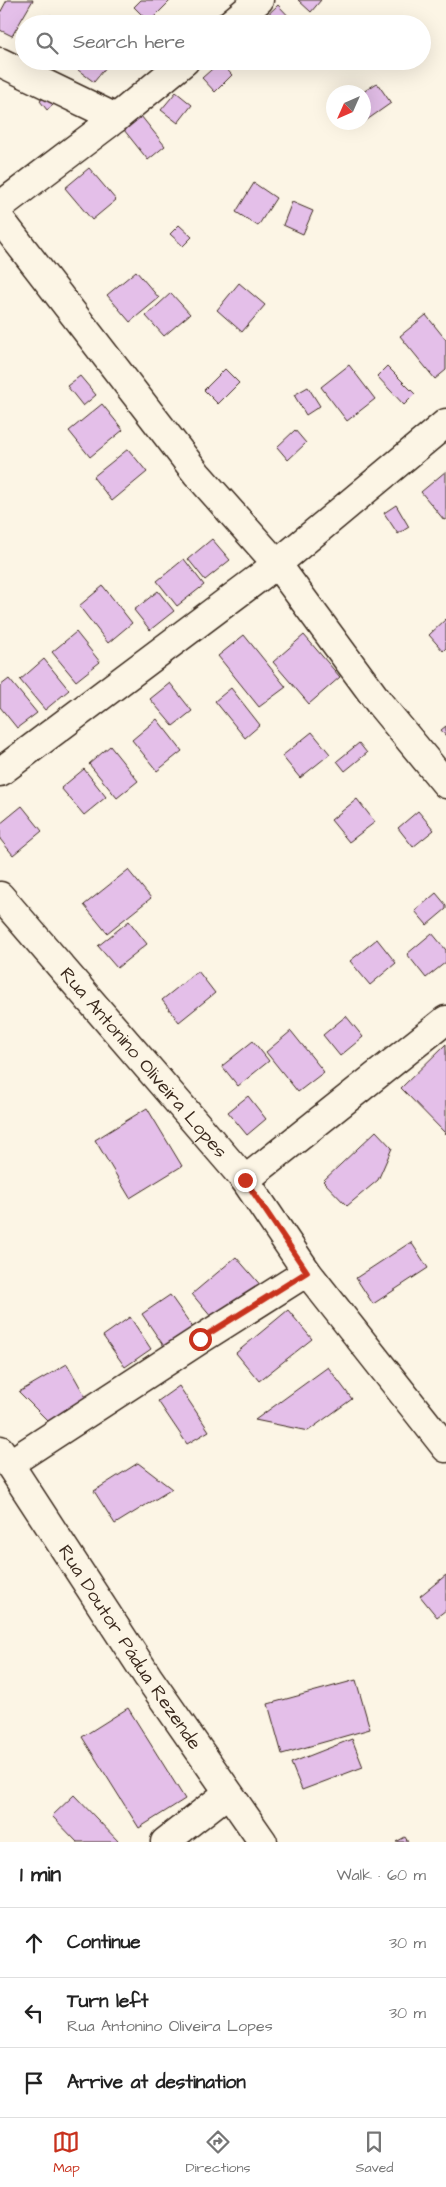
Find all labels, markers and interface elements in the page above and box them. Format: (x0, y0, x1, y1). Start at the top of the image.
search box (15, 15, 431, 70)
icon: search (33, 29, 61, 57)
text: Search here (73, 29, 185, 56)
north arrow (326, 85, 371, 130)
street label: Rua Antonino Oliveira Lopes (54, 961, 234, 1164)
route end (234, 1169, 257, 1192)
route start (189, 1328, 212, 1351)
street label: Rua Doutor Pádua Rezende (52, 1539, 208, 1755)
text: 1 min (20, 1860, 61, 1889)
text: Walk · 60 m (336, 1864, 426, 1886)
icon: ahead (20, 1929, 48, 1957)
text: Continue (67, 1929, 141, 1956)
text: 30 m (389, 1932, 426, 1954)
text: Turn left (67, 1988, 148, 2015)
icon: left (20, 1999, 48, 2027)
text: 30 m (389, 2002, 426, 2024)
text: Rua Antonino Oliveira Lopes (67, 2015, 273, 2037)
icon: arrive (20, 2069, 48, 2097)
text: Arrive at destination (67, 2069, 246, 2096)
tab: Map (52, 2128, 80, 2178)
tab: Directions (185, 2128, 250, 2178)
tab: Saved (355, 2128, 394, 2178)

